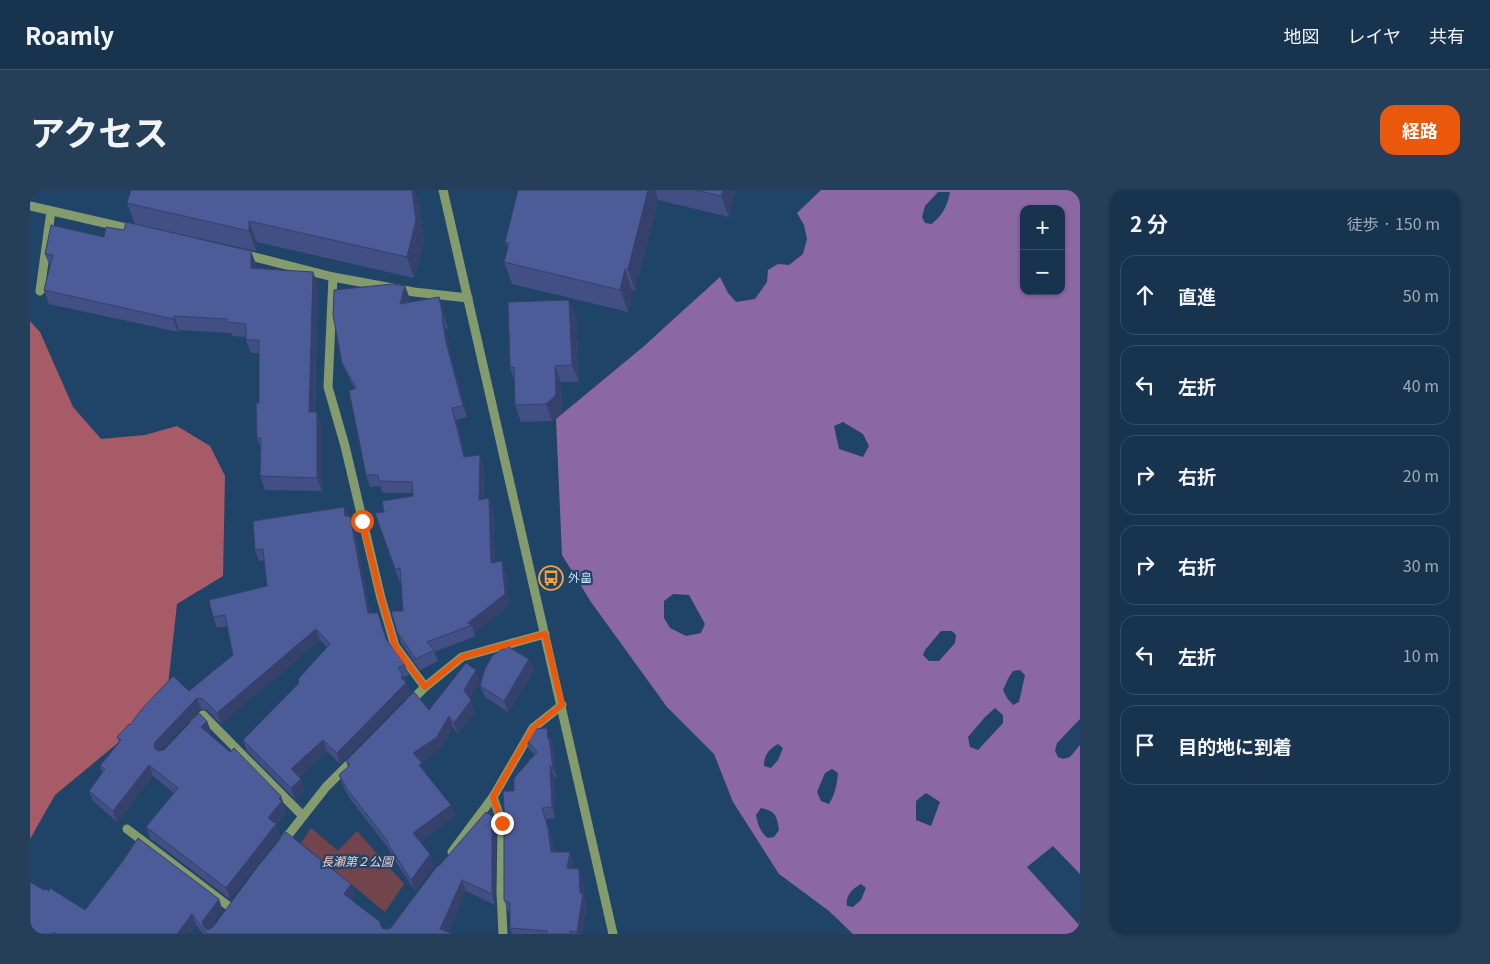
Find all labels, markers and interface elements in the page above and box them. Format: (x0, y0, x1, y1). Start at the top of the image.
text: Roamly (25, 17, 114, 52)
text: 地図 (1284, 22, 1320, 48)
text: レイヤ (1348, 22, 1401, 48)
text: 共有 (1429, 22, 1465, 48)
text: アクセス (30, 105, 168, 156)
button: 経路 (1380, 105, 1460, 155)
map controls (1020, 205, 1065, 295)
button: + (1020, 205, 1065, 250)
text: 2 分 (1130, 208, 1168, 238)
text: 徒歩 · 150 m (1347, 211, 1440, 235)
button: − (1020, 250, 1065, 295)
icon: ahead (1131, 281, 1159, 309)
text: 直進 (1178, 282, 1216, 309)
text: 50 m (1403, 283, 1439, 307)
icon: left (1131, 371, 1159, 399)
text: 左折 (1178, 372, 1216, 399)
text: 40 m (1403, 373, 1439, 397)
icon: right (1131, 461, 1159, 489)
text: 右折 (1178, 462, 1216, 489)
text: 20 m (1403, 463, 1439, 487)
route start (351, 510, 374, 533)
icon: right (1131, 551, 1159, 579)
text: 右折 (1178, 552, 1216, 579)
text: 30 m (1403, 553, 1439, 577)
bus stop icon: 外畠 (538, 565, 564, 591)
place label: 外畠 (568, 568, 592, 585)
icon: left (1131, 641, 1159, 669)
text: 左折 (1178, 642, 1216, 669)
text: 10 m (1403, 643, 1439, 667)
icon: arrive (1131, 731, 1159, 759)
text: 目的地に到着 (1178, 732, 1292, 759)
route end (491, 812, 514, 835)
park label: 長瀬第２公園 (321, 852, 395, 869)

